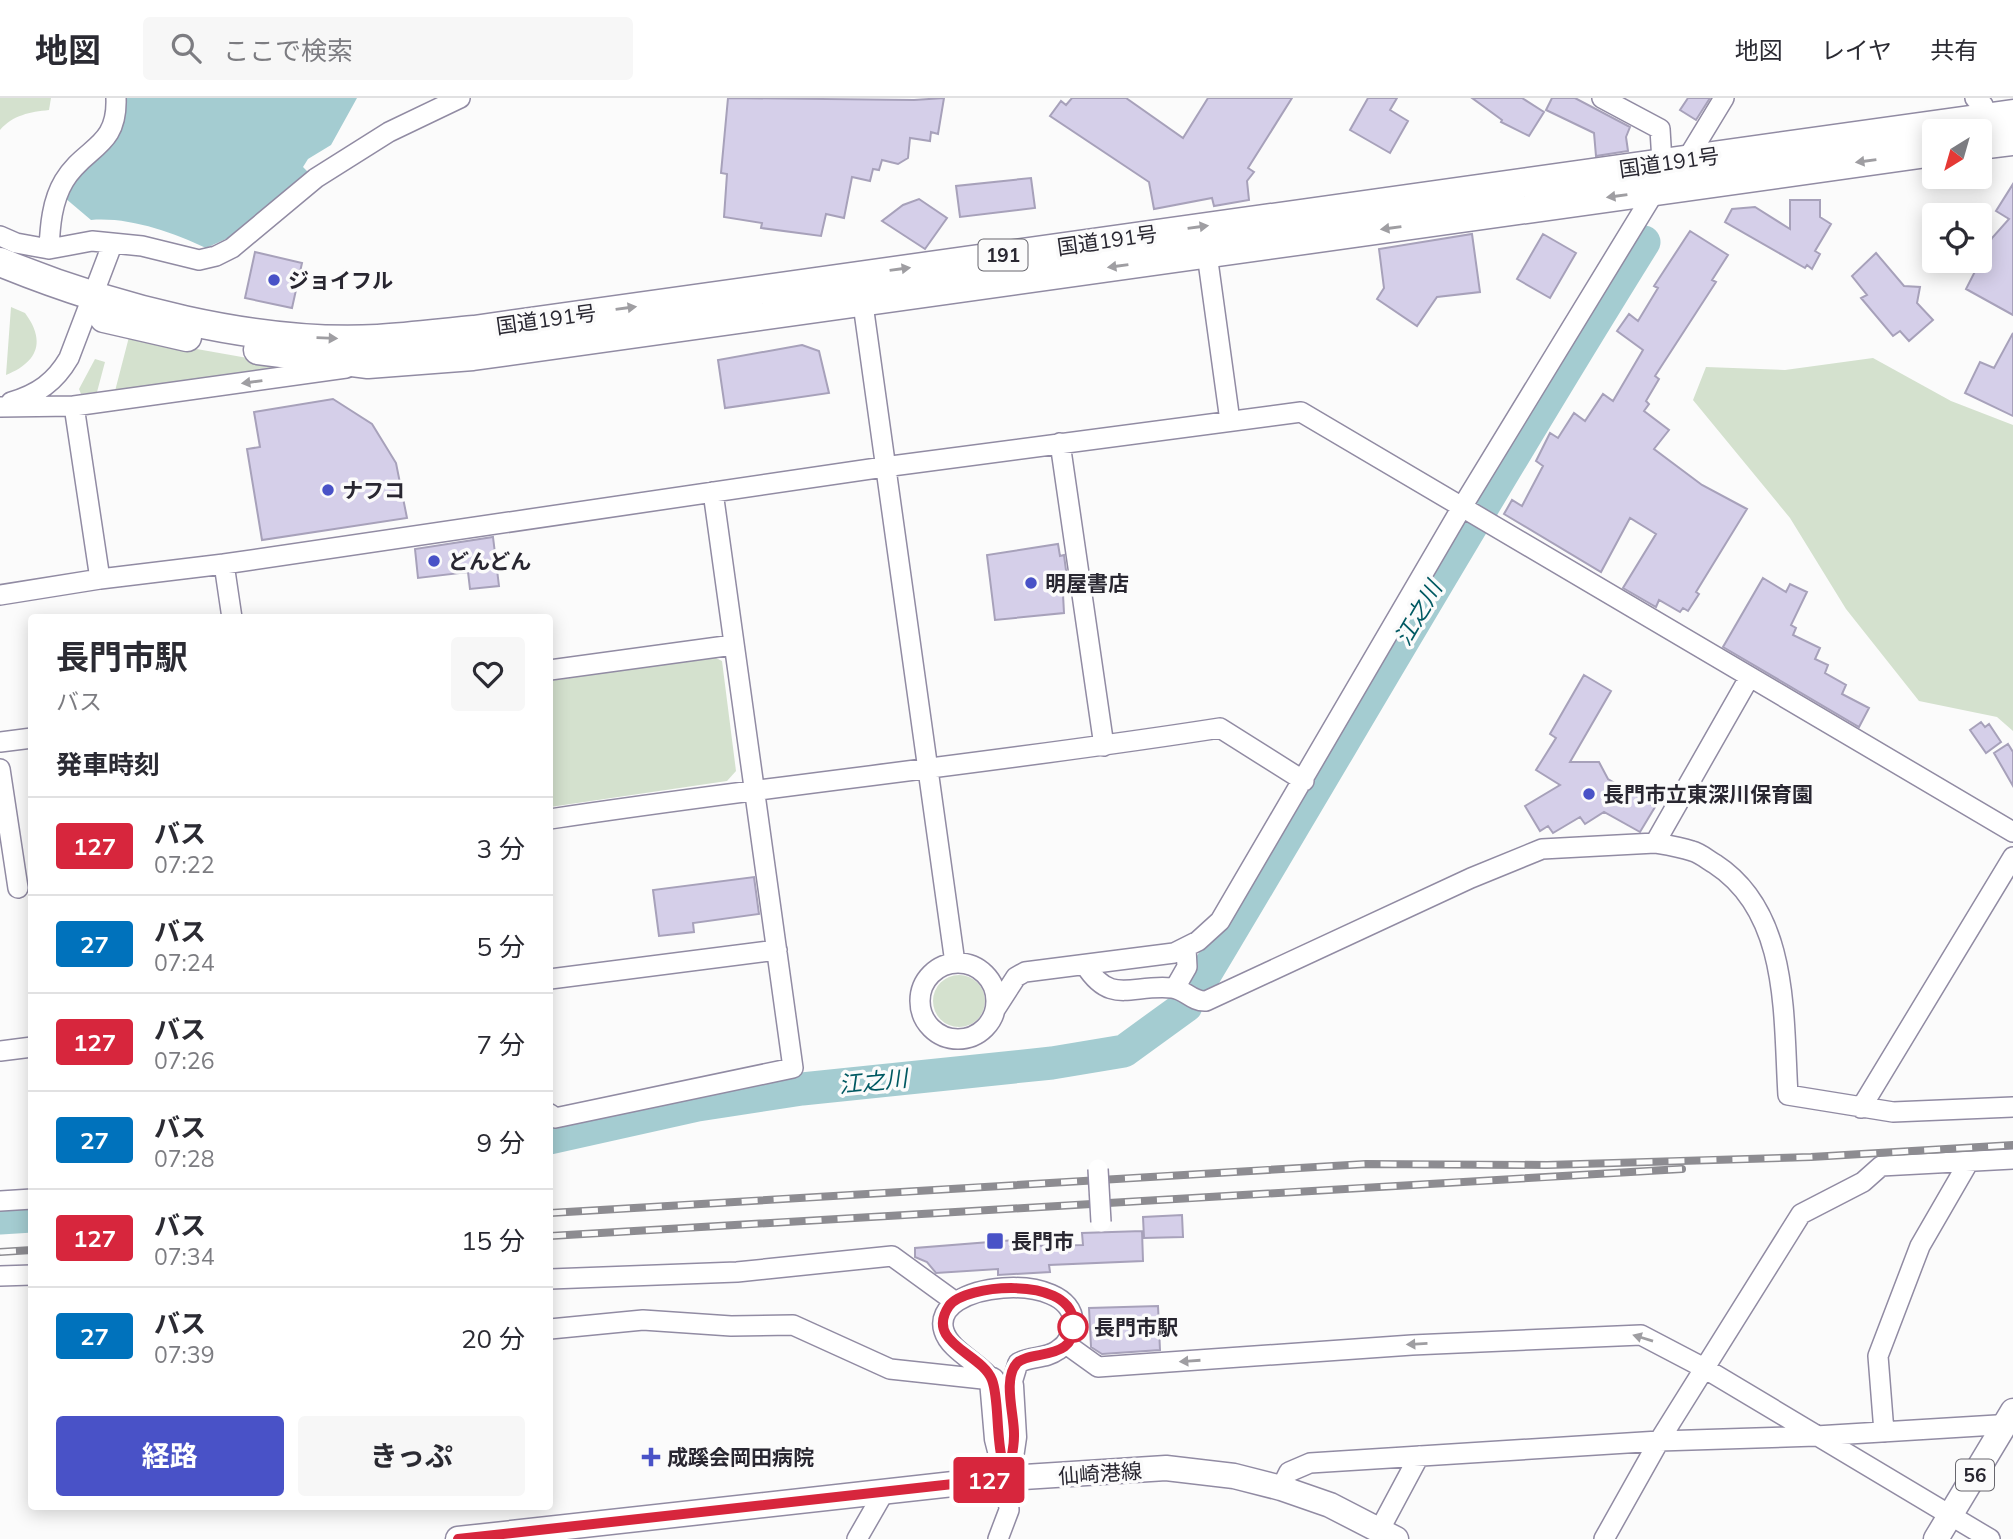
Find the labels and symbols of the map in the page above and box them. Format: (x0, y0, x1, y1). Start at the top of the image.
north arrow (1922, 119, 1992, 189)
street label: 国道191号 (1617, 142, 1721, 182)
one-way arrow (1855, 156, 1877, 167)
one-way arrow (1605, 191, 1627, 202)
street label: 国道191号 (1055, 220, 1159, 260)
one-way arrow (1187, 222, 1209, 233)
one-way arrow (1380, 223, 1402, 234)
road number: 191 (978, 239, 1028, 270)
one-way arrow (1106, 261, 1128, 272)
one-way arrow (889, 263, 911, 274)
place label: ジョイフル (288, 267, 393, 293)
marker: ジョイフル (266, 272, 282, 288)
street label: 国道191号 (494, 299, 598, 339)
one-way arrow (615, 302, 637, 313)
one-way arrow (316, 333, 338, 344)
one-way arrow (241, 377, 263, 388)
place label: ナフコ (342, 477, 405, 503)
marker: ナフコ (320, 482, 336, 498)
place label: どんどん (448, 548, 531, 574)
marker: どんどん (426, 553, 442, 569)
place label: 明屋書店 (1045, 570, 1129, 596)
water label: 江之川 (1388, 573, 1449, 650)
marker: 明屋書店 (1023, 575, 1039, 591)
place label: 長門市立東深川保育園 (1603, 781, 1813, 807)
marker: 長門市立東深川保育園 (1581, 786, 1597, 802)
water label: 江之川 (837, 1063, 912, 1099)
place label: 長門市 (1011, 1228, 1074, 1254)
marker: 長門市 (985, 1231, 1005, 1251)
marker: 長門市駅 (1058, 1312, 1088, 1342)
place label: 長門市駅 (1094, 1314, 1178, 1340)
one-way arrow (1633, 1333, 1654, 1343)
one-way arrow (1406, 1339, 1428, 1350)
one-way arrow (1179, 1356, 1201, 1367)
place label: 成蹊会岡田病院 (667, 1444, 814, 1470)
marker: 成蹊会岡田病院 (641, 1447, 661, 1467)
line badge: 127 (949, 1457, 1029, 1503)
street label: 仙崎港線 (1057, 1457, 1143, 1489)
road number: 56 (1956, 1460, 1994, 1490)

